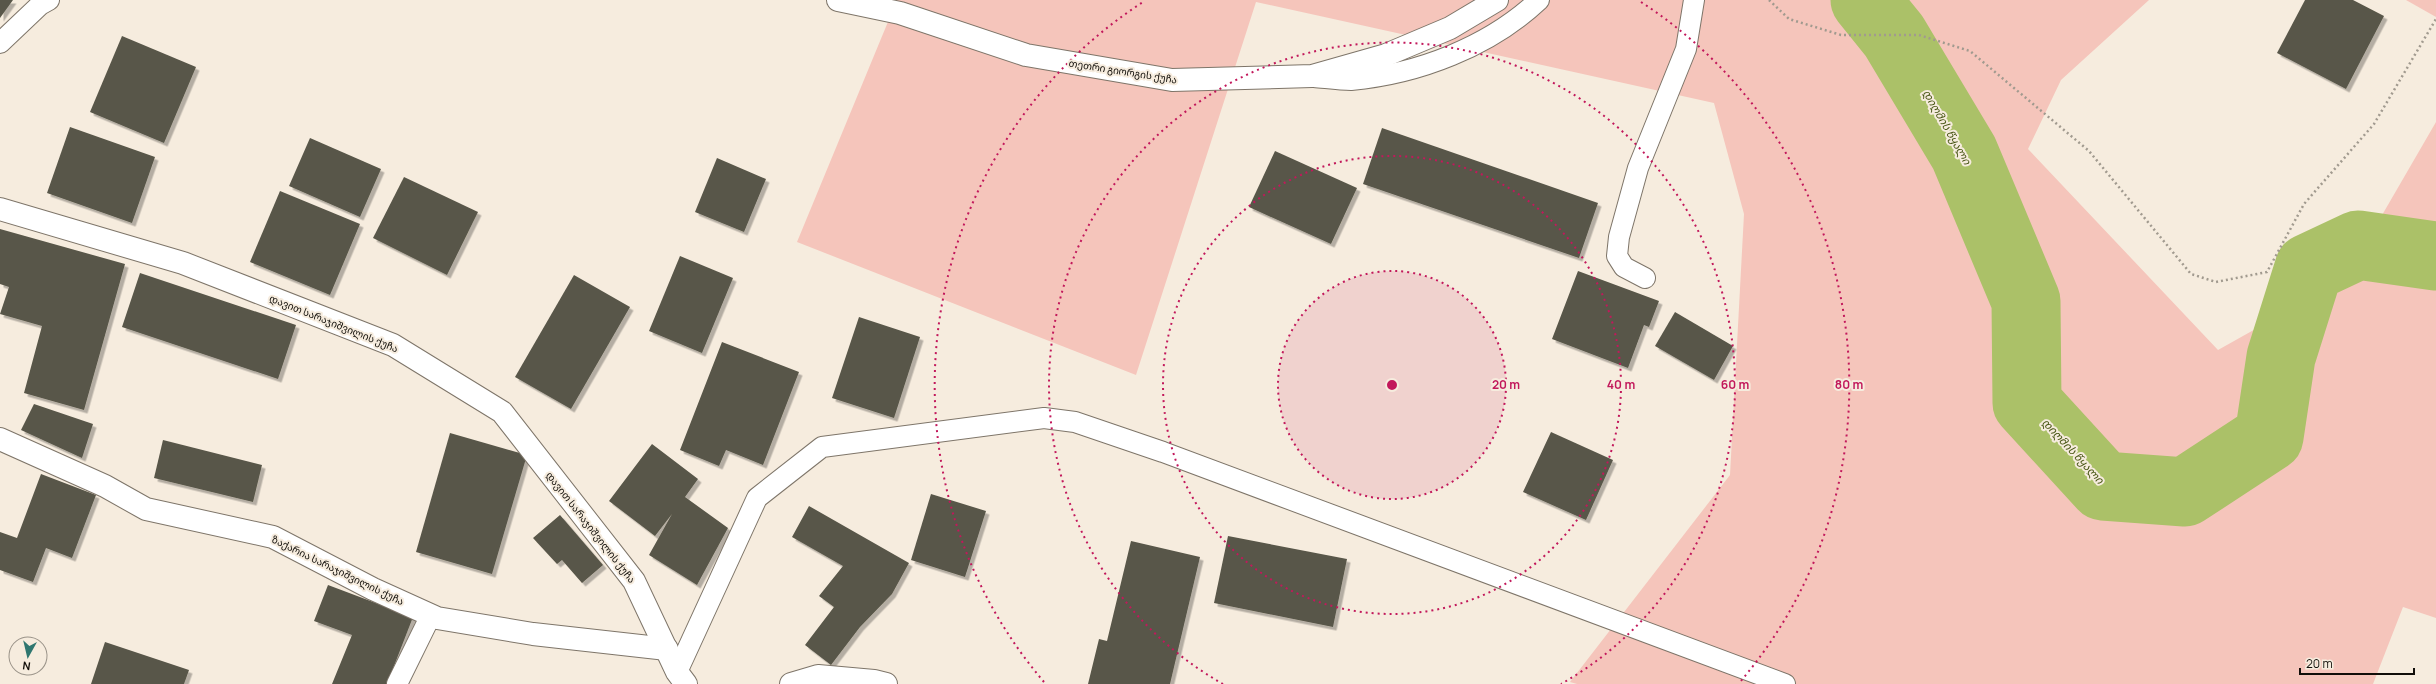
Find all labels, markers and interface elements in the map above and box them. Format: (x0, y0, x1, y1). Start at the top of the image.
street label: თეთრი გიორგის ქუჩა (1068, 56, 1178, 86)
water label: დიღმის წყალი (1920, 87, 1975, 168)
street label: დავით სარაჯიშვილის ქუჩა (267, 291, 401, 355)
text: 20 m (1492, 376, 1520, 393)
text: 40 m (1607, 376, 1635, 393)
text: 60 m (1721, 376, 1749, 393)
text: 80 m (1835, 376, 1863, 393)
centre of rings (1385, 378, 1399, 392)
water label: დიღმის წყალი (2039, 415, 2108, 487)
street label: დავით სარაჯიშვილის ქუჩა (543, 468, 639, 586)
street label: ზაქარია სარაჯიშვილის ქუჩა (269, 532, 407, 608)
north arrow (8, 636, 48, 676)
scale bar (2300, 650, 2414, 676)
text: 20 m (2306, 655, 2333, 672)
text: N (21, 658, 31, 674)

